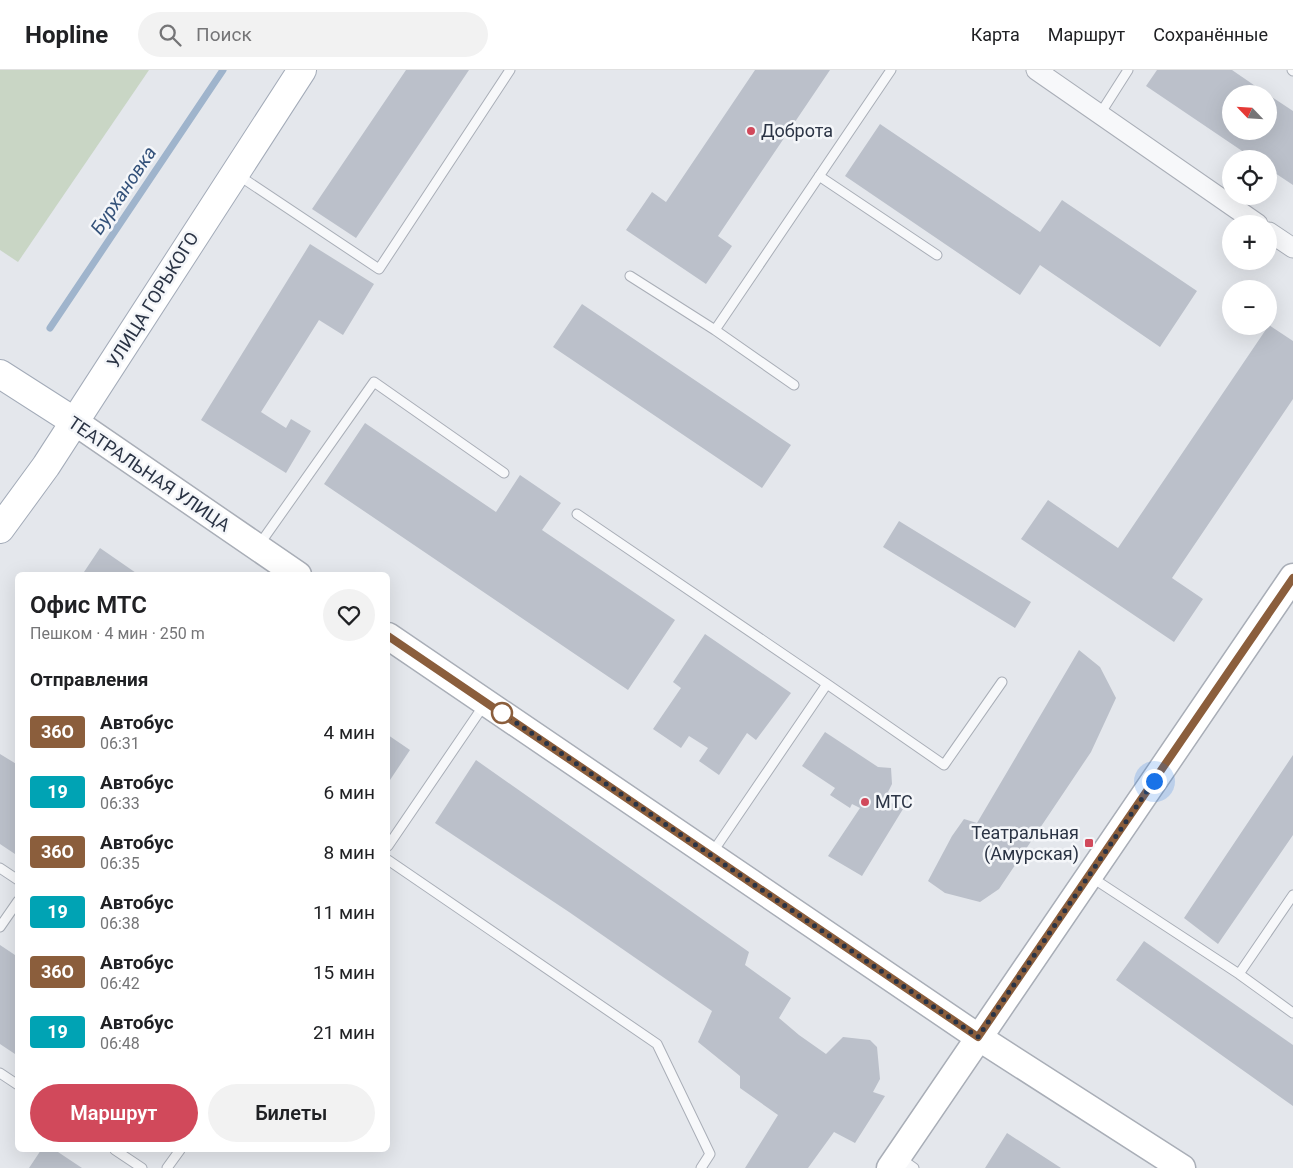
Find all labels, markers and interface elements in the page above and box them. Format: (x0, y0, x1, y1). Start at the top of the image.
search box (138, 12, 488, 57)
text: Hopline (25, 21, 108, 49)
icon: search (156, 21, 184, 49)
text: Поиск (196, 23, 252, 46)
text: Карта (971, 24, 1020, 45)
text: Маршрут (1048, 24, 1125, 45)
text: Сохранённые (1153, 24, 1268, 45)
north arrow (1222, 85, 1278, 140)
map controls (1222, 85, 1277, 335)
place label: Доброта (761, 120, 833, 141)
marker: Доброта (745, 125, 757, 137)
water label: Бурхановка (86, 142, 161, 239)
button: locate (1222, 150, 1277, 205)
button: + (1222, 215, 1277, 270)
street label: УЛИЦА ГОРЬКОГО (102, 228, 203, 371)
button: − (1222, 280, 1277, 335)
street label: ТЕАТРАЛЬНАЯ УЛИЦА (64, 412, 234, 536)
button: heart (323, 589, 375, 641)
text: Офис МТС (30, 591, 147, 619)
text: Пешком · 4 мин · 250 m (30, 624, 205, 643)
text: Отправления (30, 668, 148, 691)
unlabelled marker (491, 702, 513, 724)
text: Автобус (100, 711, 174, 734)
text: 36О (41, 721, 74, 742)
text: 4 мин (324, 721, 375, 744)
text: 06:31 (100, 734, 140, 753)
your location (1142, 769, 1167, 794)
text: Автобус (100, 771, 174, 794)
text: 19 (47, 781, 68, 802)
text: 6 мин (324, 781, 375, 804)
place label: МТС (875, 791, 913, 812)
text: 06:33 (100, 794, 140, 813)
marker: МТС (859, 796, 871, 808)
place label: Театральная (Амурская) (971, 822, 1079, 865)
text: Автобус (100, 831, 174, 854)
marker: Театральная (Амурская) (1083, 837, 1095, 849)
text: 36О (41, 841, 74, 862)
text: 8 мин (324, 841, 375, 864)
text: 06:35 (100, 854, 140, 873)
text: Автобус (100, 891, 174, 914)
text: 19 (47, 901, 68, 922)
text: 11 мин (313, 901, 375, 924)
text: 06:38 (100, 914, 140, 933)
text: Автобус (100, 951, 174, 974)
text: 36О (41, 961, 74, 982)
text: 15 мин (313, 961, 375, 984)
text: 06:42 (100, 974, 140, 993)
text: Автобус (100, 1011, 174, 1034)
text: 19 (47, 1021, 68, 1042)
text: 21 мин (313, 1021, 375, 1044)
text: 06:48 (100, 1034, 140, 1053)
button: Маршрут (30, 1084, 198, 1142)
button: Билеты (208, 1084, 375, 1142)

